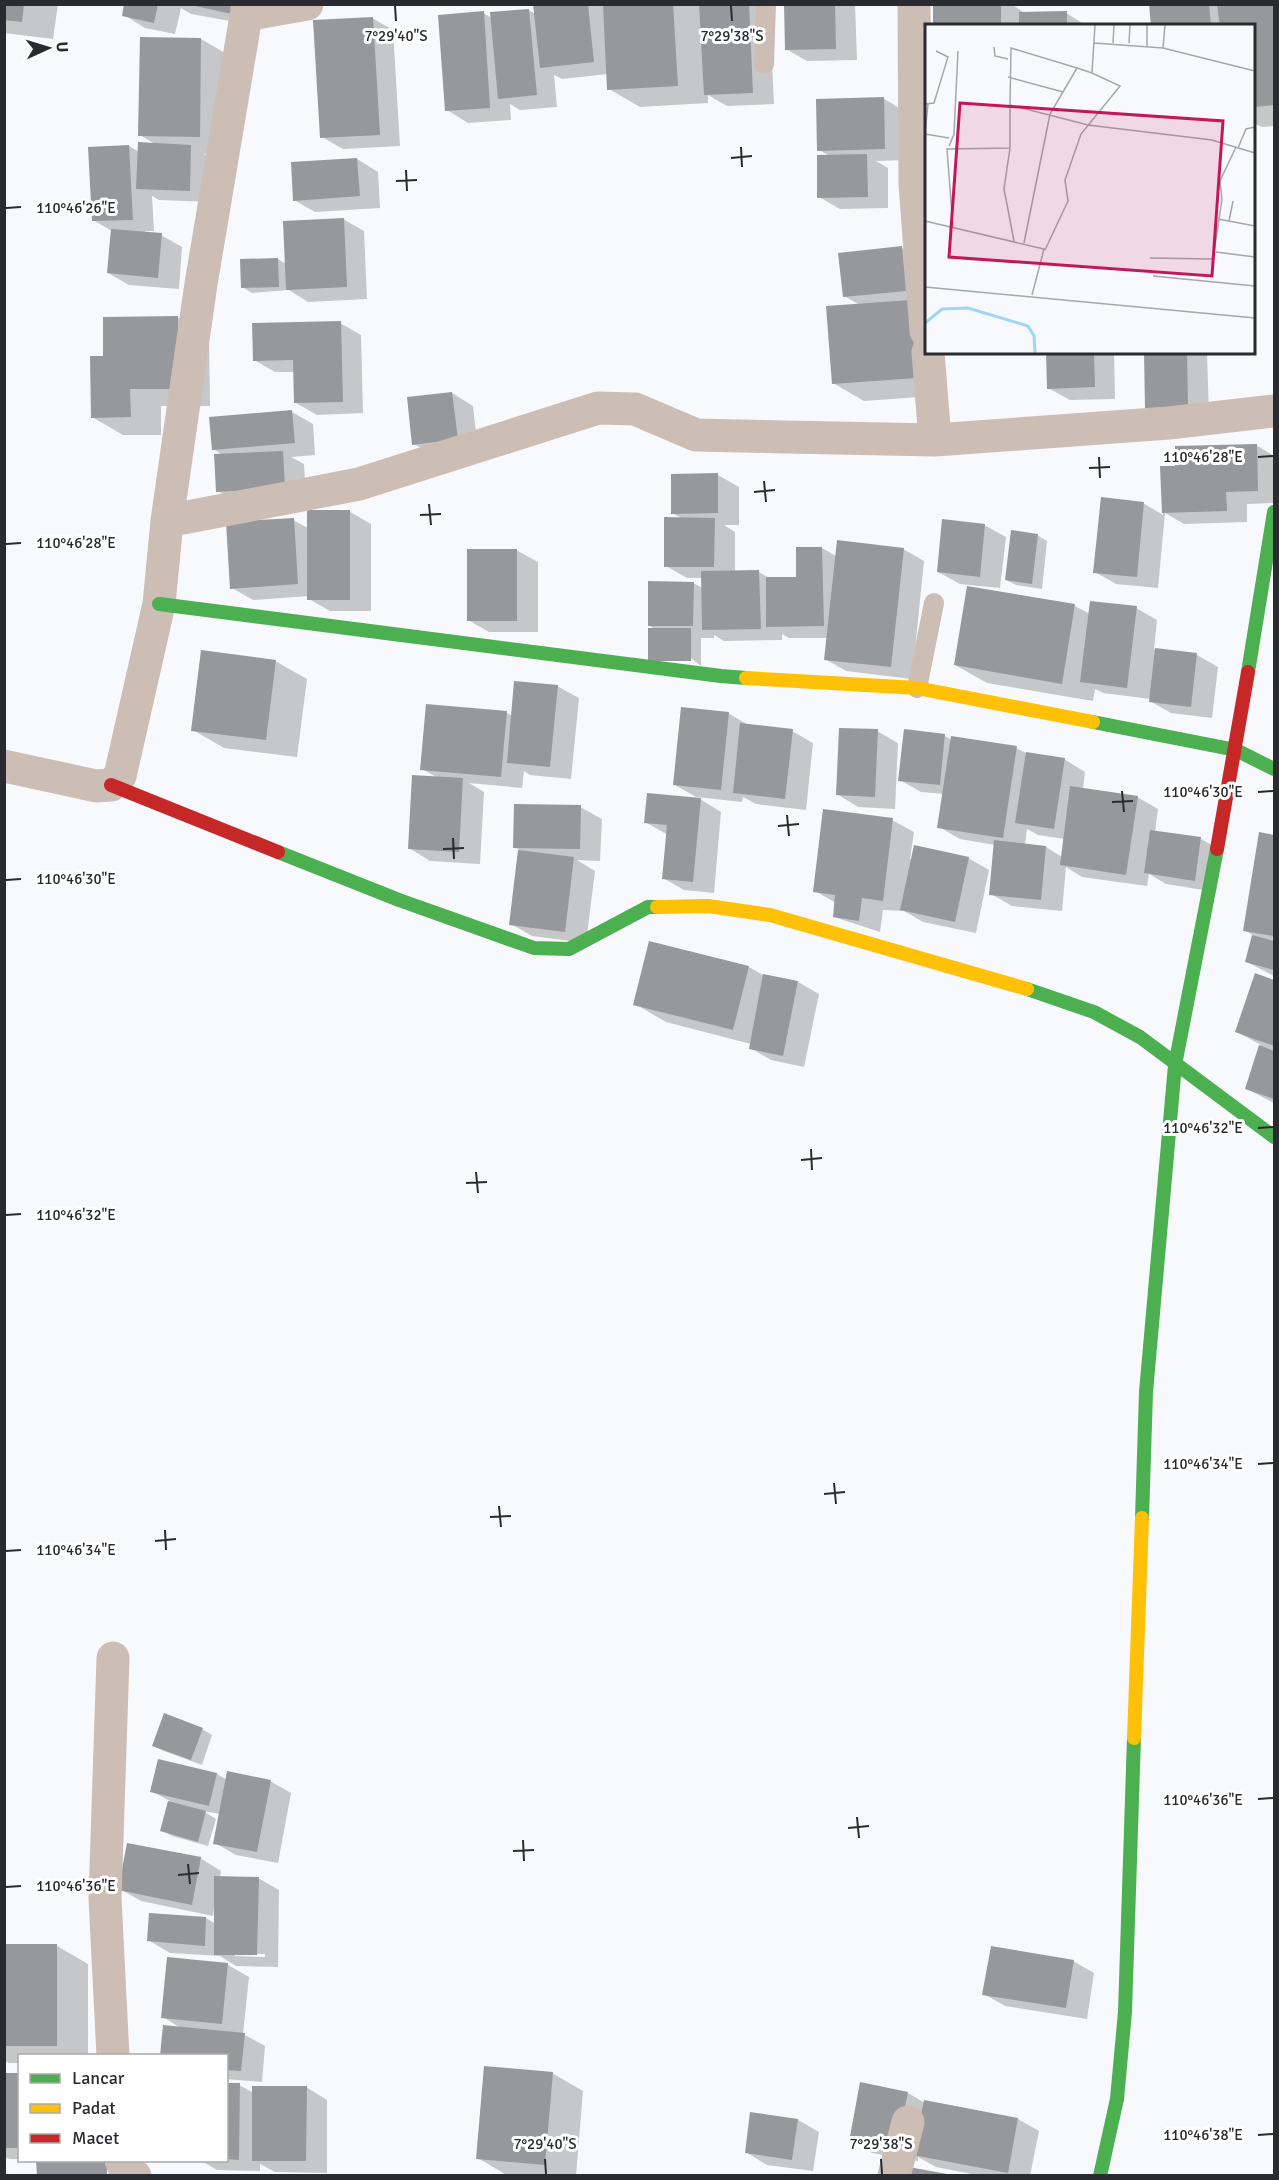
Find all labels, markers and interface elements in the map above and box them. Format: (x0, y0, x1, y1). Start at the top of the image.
north arrow (18, 18, 78, 78)
inset map (925, 24, 1255, 354)
text: 7°29'40"S (364, 27, 428, 45)
text: 7°29'38"S (700, 27, 764, 45)
text: U (52, 41, 72, 53)
text: 110°46'26"E (36, 199, 116, 217)
text: 110°46'28"E (1163, 448, 1243, 466)
text: 110°46'28"E (36, 534, 116, 552)
text: 110°46'30"E (1163, 783, 1243, 801)
text: 110°46'30"E (36, 870, 116, 888)
text: 110°46'32"E (1163, 1119, 1243, 1137)
text: 110°46'32"E (36, 1206, 116, 1224)
text: 110°46'34"E (1163, 1455, 1243, 1473)
text: 110°46'34"E (36, 1541, 116, 1559)
text: 110°46'36"E (1163, 1791, 1243, 1809)
text: 110°46'36"E (36, 1877, 116, 1895)
legend (18, 2054, 228, 2162)
text: Lancar (72, 2067, 125, 2089)
text: Padat (72, 2097, 116, 2119)
text: 110°46'38"E (1163, 2126, 1243, 2144)
text: Macet (72, 2127, 119, 2149)
text: 7°29'40"S (513, 2135, 577, 2153)
text: 7°29'38"S (849, 2135, 913, 2153)

